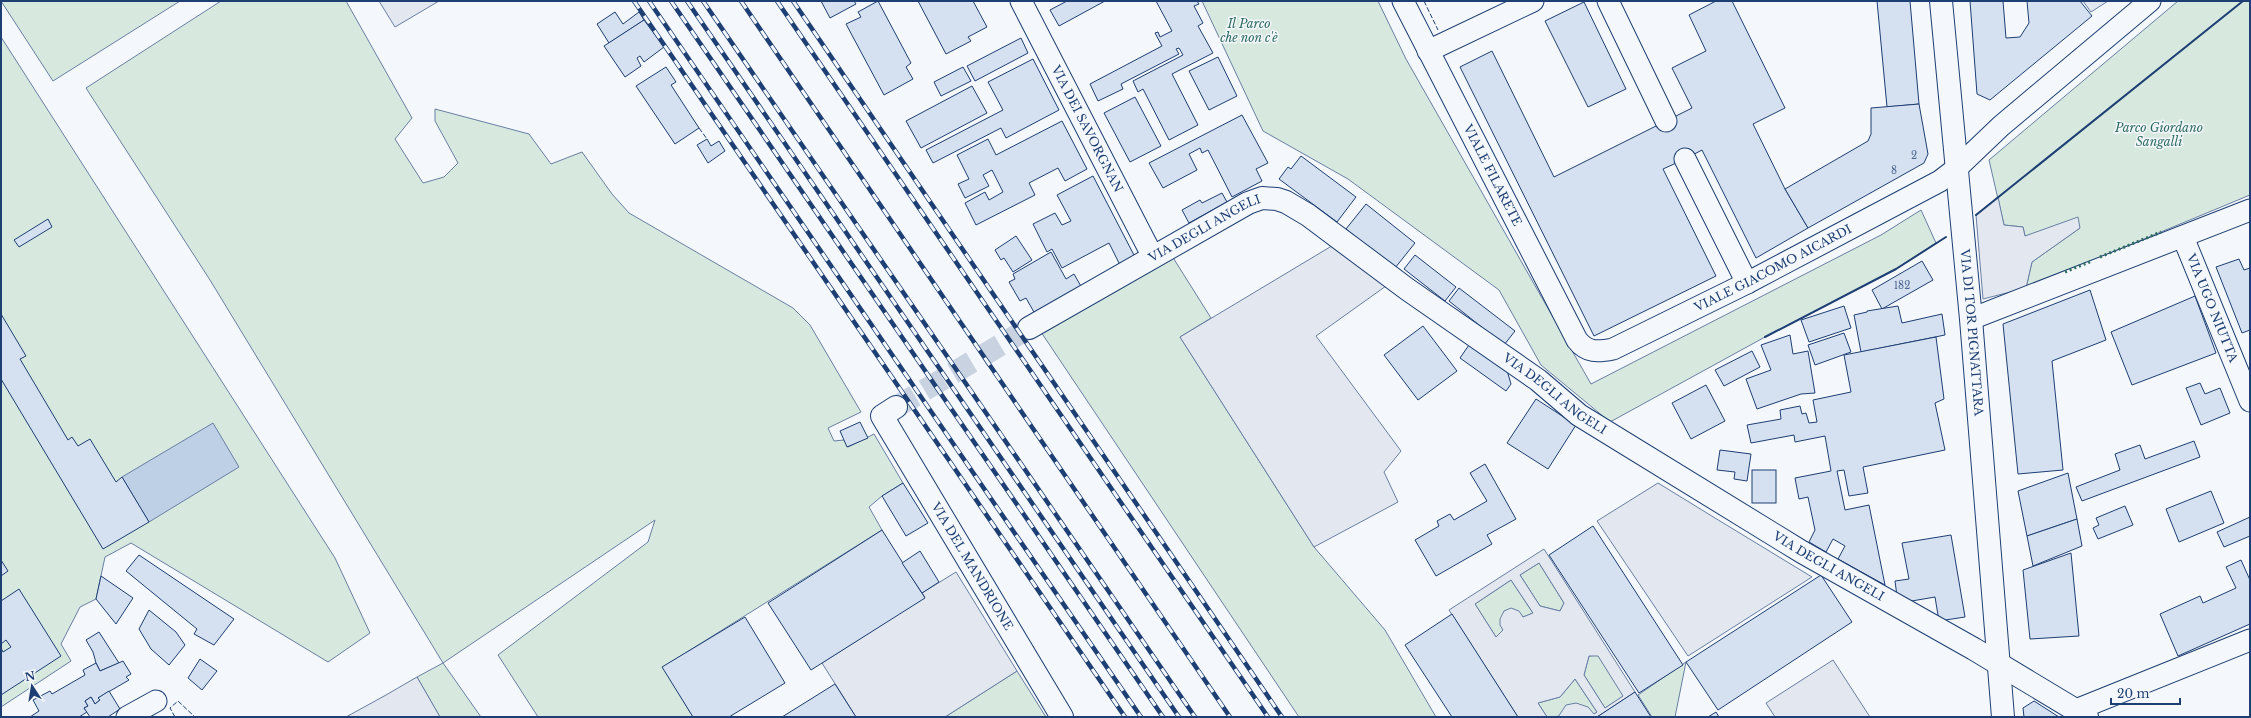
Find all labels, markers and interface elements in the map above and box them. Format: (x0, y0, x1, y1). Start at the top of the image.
park label: Il Parco che non c'è (1220, 16, 1278, 45)
street label: VIA DEI SAVORGNAN (1048, 62, 1126, 195)
park label: Parco Giordano Sangalli (2114, 120, 2203, 149)
street label: VIALE FILARETE (1460, 121, 1525, 229)
house number: 2 (1911, 149, 1917, 162)
house number: 8 (1891, 164, 1897, 177)
street label: VIA DEGLI ANGELI (1145, 191, 1262, 266)
street label: VIALE GIACOMO AICARDI (1691, 221, 1854, 315)
street label: VIA DI TOR PIGNATTARA (1957, 247, 1987, 417)
street label: VIA UGO NIUTTA (2183, 251, 2242, 365)
house number: 182 (1894, 279, 1910, 292)
street label: VIA DEGLI ANGELI (1499, 349, 1609, 437)
street label: VIA DEL MANDRIONE (928, 499, 1017, 633)
street label: VIA DEGLI ANGELI (1770, 528, 1887, 604)
north arrow (12, 666, 52, 706)
text: N (23, 668, 37, 684)
scale bar (2111, 680, 2180, 706)
text: 20 m (2117, 686, 2149, 701)

